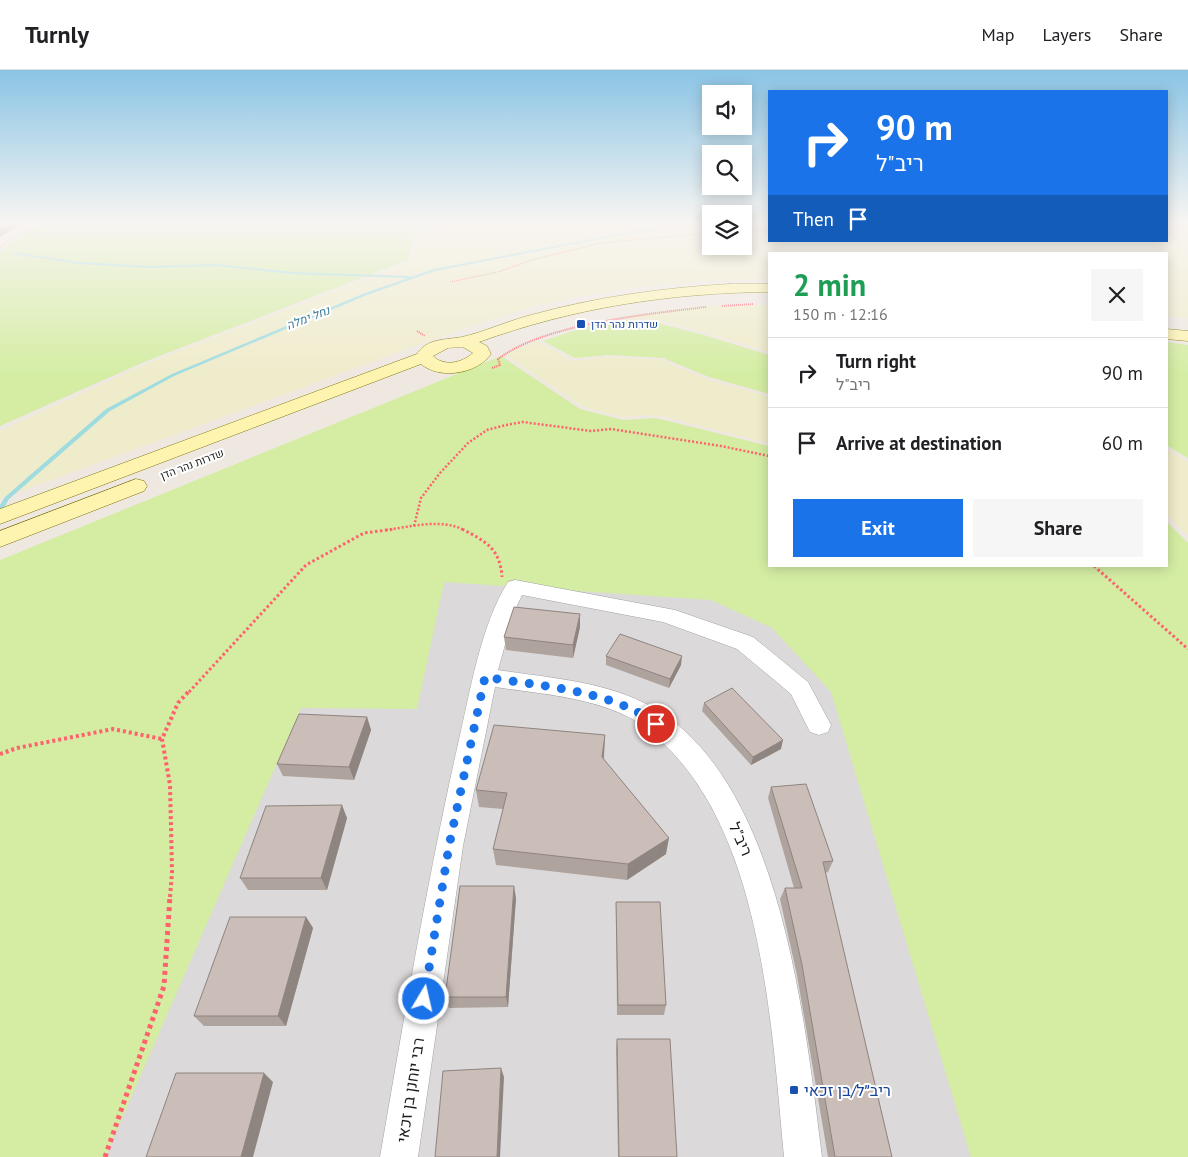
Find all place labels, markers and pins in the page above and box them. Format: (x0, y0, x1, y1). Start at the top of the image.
place label: שדרות נהר הדן (591, 317, 658, 331)
marker: שדרות נהר הדן (575, 318, 587, 330)
pin (635, 703, 677, 745)
place label: ריב״ל/בן זכאי (804, 1080, 891, 1100)
marker: ריב״ל/בן זכאי (788, 1084, 800, 1096)

